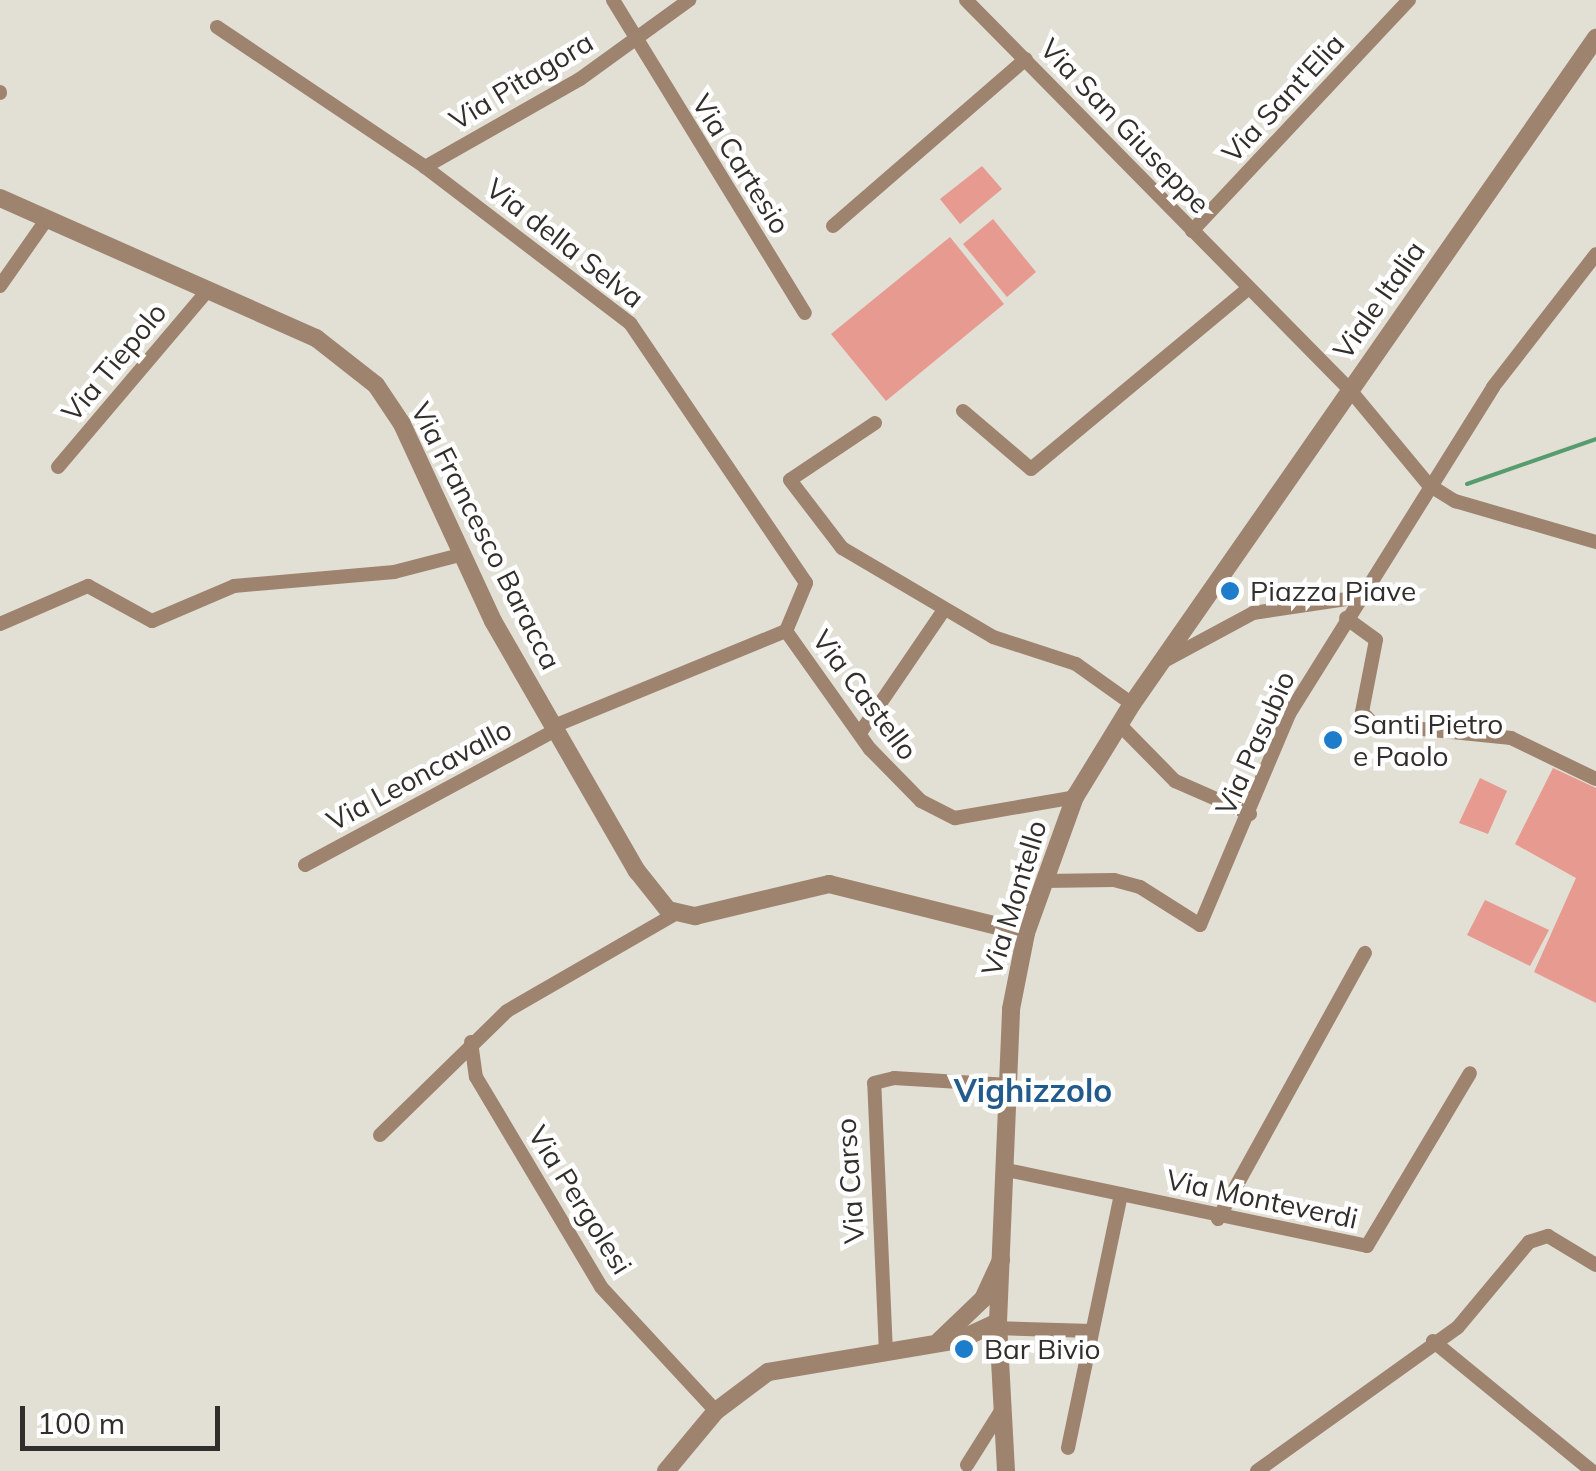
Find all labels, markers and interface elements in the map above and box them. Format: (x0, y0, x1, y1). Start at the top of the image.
street label: Via Pitagora (443, 25, 599, 137)
street label: Via Sant'Elia (1215, 27, 1351, 169)
street label: Via San Giuseppe (1033, 32, 1217, 220)
street label: Via Cartesio (685, 88, 797, 240)
street label: Via della Selva (480, 171, 650, 315)
street label: Viale Italia (1326, 235, 1432, 365)
street label: Via Tiepolo (55, 296, 173, 428)
street label: Via Francesco Baracca (404, 397, 568, 675)
place label: Piazza Piave (1250, 574, 1416, 608)
marker: Piazza Piave (1219, 580, 1241, 602)
street label: Via Castello (805, 623, 925, 767)
street label: Via Pasubio (1208, 666, 1302, 820)
place label: Santi Pietro e Paolo (1353, 707, 1503, 773)
street label: Via Leoncavallo (321, 712, 517, 838)
marker: Santi Pietro e Paolo (1322, 729, 1344, 751)
street label: Via Montello (974, 816, 1054, 980)
district label: Vighizzolo (954, 1071, 1112, 1109)
street label: Via Carso (829, 1117, 871, 1245)
street label: Via Pergolesi (521, 1120, 639, 1280)
street label: Via Monteverdi (1163, 1162, 1361, 1236)
place label: Bar Bivio (984, 1332, 1101, 1366)
marker: Bar Bivio (953, 1338, 975, 1360)
scale bar (25, 1386, 225, 1448)
text: 100 m (37, 1404, 125, 1442)

